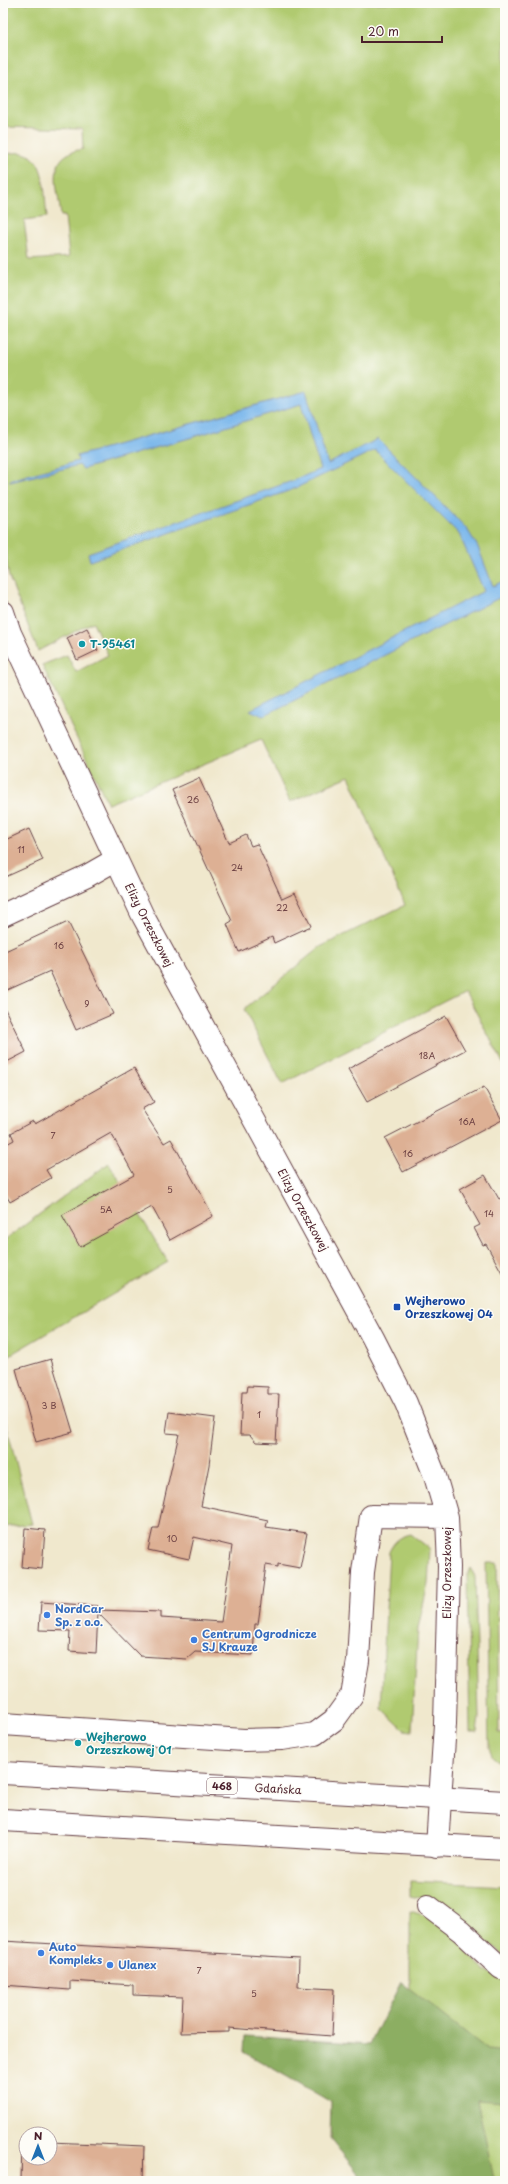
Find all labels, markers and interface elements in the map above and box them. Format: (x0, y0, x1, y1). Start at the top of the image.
scale bar (362, 18, 442, 44)
text: 20 m (368, 22, 399, 40)
place label: T-95461 (90, 635, 135, 652)
marker: T-95461 (77, 639, 87, 649)
house number: 26 (187, 792, 199, 806)
house number: 11 (17, 842, 25, 856)
house number: 24 (231, 860, 243, 874)
street label: Elizy Orzeszkowej (121, 880, 178, 970)
house number: 22 (276, 900, 288, 914)
house number: 16 (54, 938, 64, 952)
house number: 9 (84, 996, 90, 1010)
house number: 18A (419, 1048, 435, 1062)
house number: 16A (458, 1114, 476, 1128)
house number: 7 (50, 1128, 56, 1142)
house number: 16 (403, 1146, 413, 1160)
street label: Elizy Orzeszkowej (274, 1165, 333, 1254)
house number: 5 (167, 1182, 173, 1196)
house number: 5A (100, 1202, 112, 1216)
house number: 14 (484, 1206, 494, 1220)
place label: Wejherowo Orzeszkowej 04 (405, 1292, 493, 1322)
marker: Wejherowo Orzeszkowej 04 (392, 1302, 402, 1312)
house number: 3 B (42, 1398, 56, 1412)
house number: 1 (257, 1407, 261, 1421)
street label: Elizy Orzeszkowej (438, 1527, 455, 1619)
house number: 10 (167, 1531, 178, 1545)
place label: NordCar Sp. z o.o. (55, 1600, 104, 1630)
marker: NordCar Sp. z o.o. (42, 1610, 52, 1620)
place label: Centrum Ogrodnicze SJ Krauze (202, 1625, 317, 1655)
marker: Centrum Ogrodnicze SJ Krauze (189, 1635, 199, 1645)
place label: Wejherowo Orzeszkowej 01 (86, 1728, 172, 1758)
marker: Wejherowo Orzeszkowej 01 (73, 1738, 83, 1748)
road number: 468 (207, 1778, 237, 1794)
street label: Gdańska (254, 1779, 302, 1798)
place label: Auto Kompleks (49, 1938, 102, 1968)
marker: Auto Kompleks (36, 1948, 46, 1958)
place label: Ulanex (118, 1956, 156, 1973)
marker: Ulanex (105, 1960, 115, 1970)
house number: 7 (196, 1963, 202, 1977)
house number: 5 (251, 1986, 257, 2000)
north arrow (18, 2126, 58, 2166)
text: N (34, 2127, 43, 2144)

